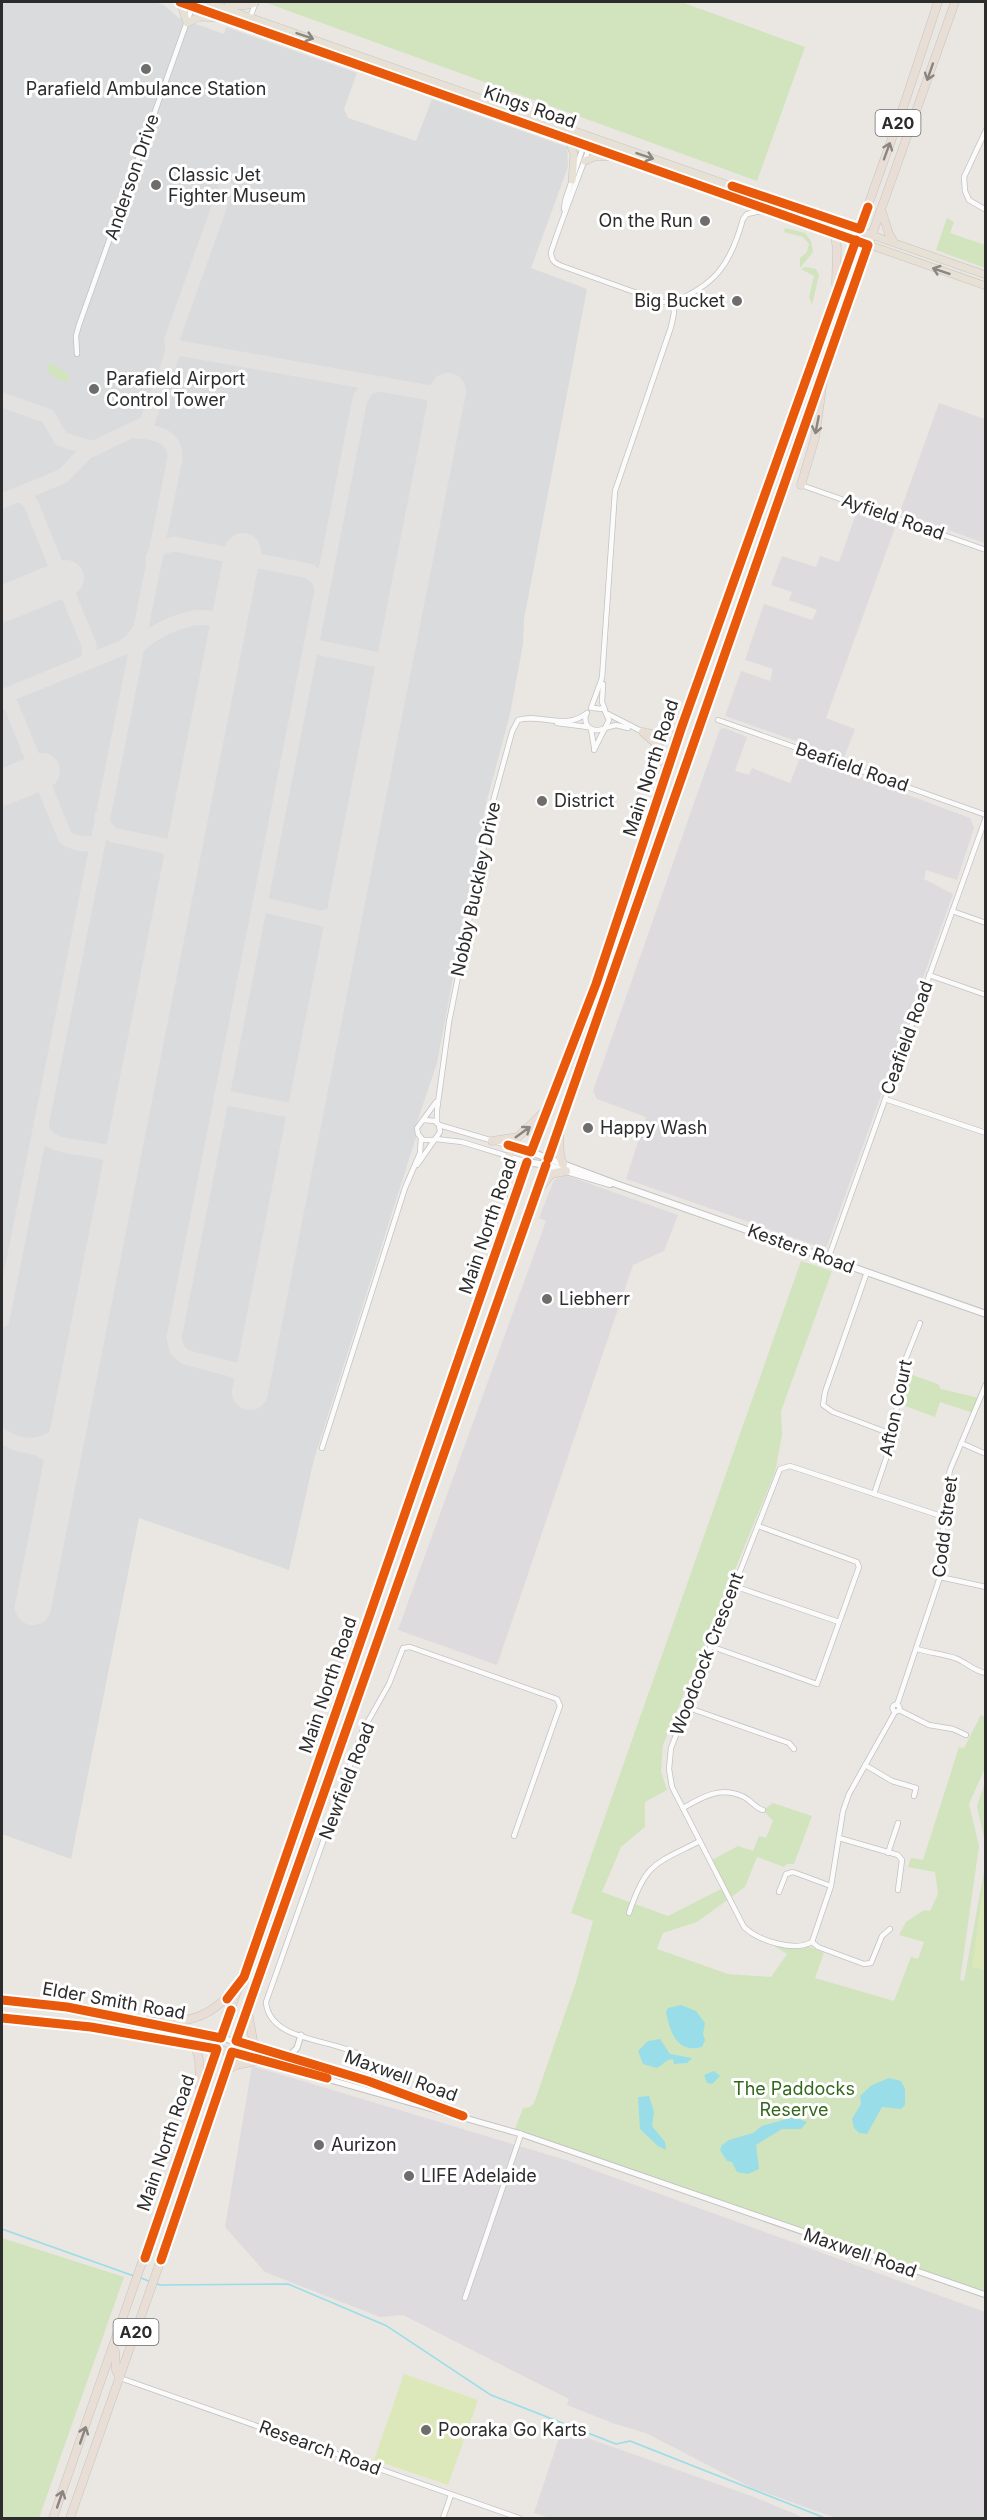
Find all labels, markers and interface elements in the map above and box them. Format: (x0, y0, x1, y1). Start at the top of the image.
one-way arrow (296, 32, 314, 43)
marker: Parafield Ambulance Station (139, 62, 153, 76)
one-way arrow (924, 62, 935, 81)
place label: Parafield Ambulance Station (26, 78, 266, 99)
street label: Kings Road (481, 81, 579, 132)
road number: A20 (876, 110, 920, 136)
street label: Anderson Drive (100, 111, 163, 243)
one-way arrow (883, 143, 894, 161)
one-way arrow (635, 152, 654, 163)
place label: Classic Jet Fighter Museum (168, 164, 306, 206)
marker: Classic Jet Fighter Museum (149, 178, 163, 192)
place label: On the Run (599, 210, 693, 231)
marker: On the Run (698, 214, 712, 228)
one-way arrow (932, 264, 951, 275)
place label: Big Bucket (634, 290, 725, 311)
marker: Big Bucket (730, 294, 744, 308)
place label: Parafield Airport Control Tower (106, 368, 245, 410)
marker: Parafield Airport Control Tower (87, 382, 101, 396)
one-way arrow (811, 414, 822, 434)
street label: Ayfield Road (839, 489, 947, 544)
street label: Main North Road (618, 697, 683, 839)
street label: Beafield Road (793, 737, 911, 796)
place label: District (554, 790, 614, 811)
marker: District (535, 794, 549, 808)
street label: Nobby Buckley Drive (447, 800, 504, 978)
street label: Ceafield Road (876, 978, 937, 1097)
place label: Happy Wash (600, 1117, 707, 1138)
marker: Happy Wash (581, 1121, 595, 1135)
one-way arrow (514, 1126, 530, 1138)
street label: Main North Road (454, 1155, 521, 1297)
street label: Kesters Road (745, 1219, 858, 1278)
place label: Liebherr (559, 1288, 630, 1309)
marker: Liebherr (540, 1292, 554, 1306)
street label: Afton Court (875, 1358, 916, 1458)
street label: Codd Street (928, 1475, 961, 1579)
street label: Woodcock Crescent (666, 1569, 747, 1738)
street label: Main North Road (294, 1614, 361, 1756)
street label: Newfield Road (315, 1719, 379, 1842)
street label: Elder Smith Road (41, 1978, 187, 2023)
street label: Maxwell Road (342, 2045, 460, 2106)
street label: Main North Road (132, 2072, 199, 2214)
park label: The Paddocks Reserve (733, 2078, 855, 2120)
place label: Aurizon (331, 2134, 397, 2155)
marker: Aurizon (312, 2138, 326, 2152)
place label: LIFE Adelaide (421, 2165, 537, 2186)
marker: LIFE Adelaide (402, 2169, 416, 2183)
street label: Maxwell Road (801, 2223, 920, 2282)
road number: A20 (114, 2319, 158, 2345)
street label: Research Road (256, 2416, 384, 2479)
place label: Pooraka Go Karts (438, 2419, 587, 2440)
marker: Pooraka Go Karts (419, 2423, 433, 2437)
one-way arrow (78, 2426, 89, 2445)
one-way arrow (55, 2490, 66, 2509)

